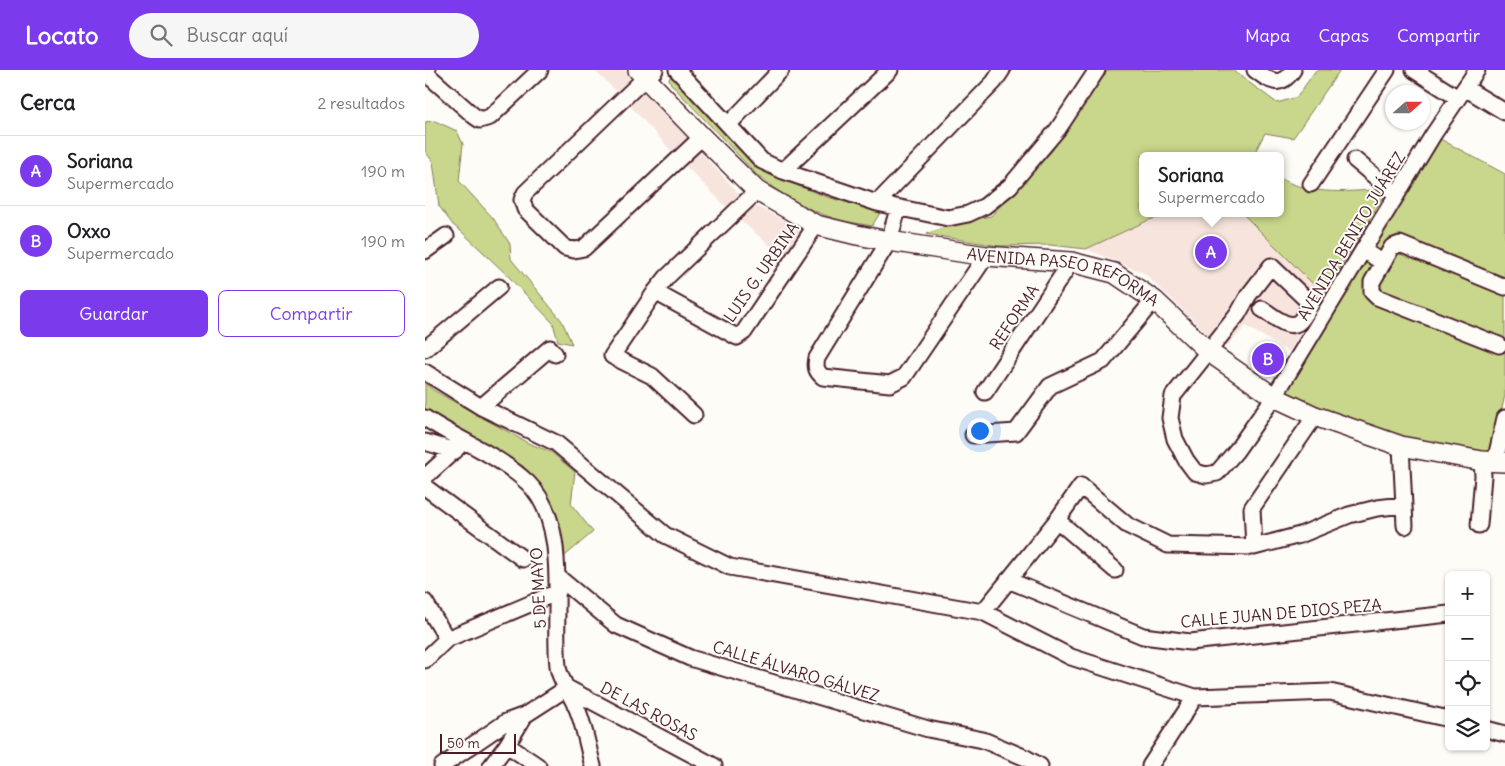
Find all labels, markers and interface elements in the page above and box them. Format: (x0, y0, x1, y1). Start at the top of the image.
search box (129, 13, 479, 58)
text: Locato (25, 20, 99, 50)
icon: search (147, 21, 175, 49)
text: Buscar aquí (187, 23, 288, 47)
text: Mapa (1245, 24, 1290, 47)
text: Capas (1318, 24, 1369, 47)
text: Compartir (1397, 24, 1480, 47)
north arrow (1385, 85, 1430, 130)
text: Cerca (20, 89, 75, 116)
text: 2 resultados (317, 93, 405, 113)
street label: AVENIDA BENITO JUÁREZ (1293, 148, 1409, 324)
text: Soriana (67, 149, 133, 173)
popup (1139, 152, 1284, 217)
text: A (31, 161, 41, 181)
text: 190 m (361, 161, 405, 181)
text: Soriana (1158, 163, 1224, 187)
text: Supermercado (67, 173, 174, 193)
text: Supermercado (1158, 187, 1265, 207)
street label: LUIS G. URBINA (719, 218, 803, 326)
text: Oxxo (67, 219, 111, 243)
text: B (31, 231, 41, 251)
text: 190 m (361, 231, 405, 251)
pin: A (1195, 233, 1227, 271)
text: Supermercado (67, 243, 174, 263)
street label: AVENIDA PASEO REFORMA (962, 243, 1160, 317)
street label: REFORMA (985, 281, 1043, 353)
button: Guardar (20, 290, 208, 337)
button: Compartir (218, 290, 405, 337)
pin: B (1252, 340, 1284, 378)
your location (967, 418, 993, 444)
street label: 5 DE MAYO (526, 547, 550, 629)
map controls (1445, 571, 1490, 751)
button: + (1445, 571, 1490, 616)
street label: CALLE JUAN DE DIOS PEZA (1180, 594, 1382, 632)
button: − (1445, 616, 1490, 661)
street label: CALLE ÁLVARO GÁLVEZ (710, 636, 882, 706)
button: locate (1445, 661, 1490, 706)
street label: DE LAS ROSAS (597, 677, 701, 745)
button: layers (1445, 706, 1490, 751)
scale bar (440, 731, 516, 754)
text: 50 m (447, 734, 480, 752)

